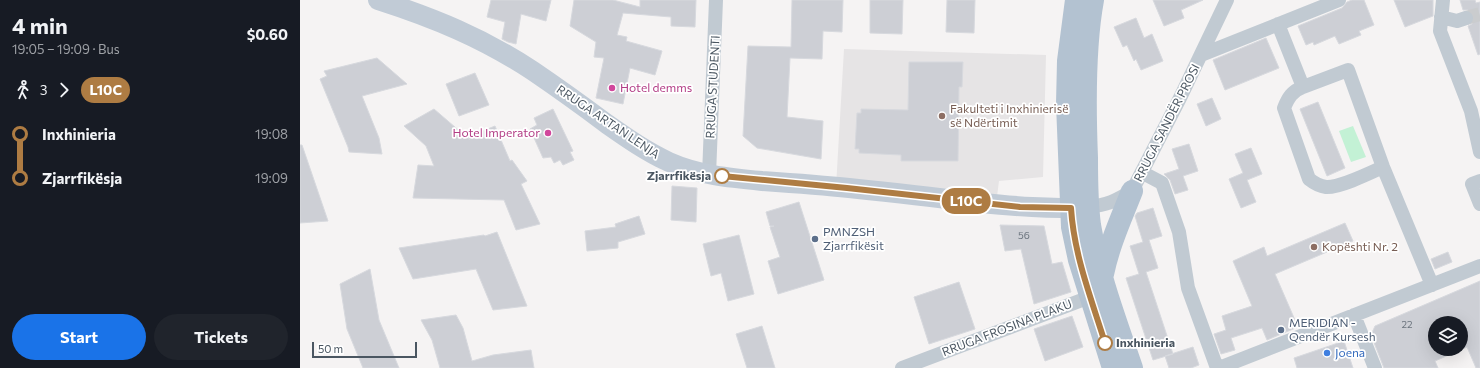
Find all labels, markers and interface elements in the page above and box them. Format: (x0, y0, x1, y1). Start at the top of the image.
text: 4 min (12, 12, 68, 39)
text: $0.60 (247, 25, 288, 43)
street label: RRUGA STUDENTI (702, 35, 722, 139)
text: 19:05 – 19:09 · Bus (12, 41, 120, 57)
street label: RRUGA SANDËR PROSI (1130, 61, 1202, 184)
icon: walk (12, 79, 34, 101)
icon: forward (53, 79, 75, 101)
place label: Hotel demms (620, 80, 692, 94)
text: L10C (89, 81, 122, 98)
street label: RRUGA ARTAN LENJA (554, 81, 663, 162)
text: 3 (40, 82, 47, 98)
marker: Hotel demms (607, 83, 617, 93)
place label: Fakulteti i Inxhinierisë së Ndërtimit (950, 101, 1068, 129)
marker: Fakulteti i Inxhinierisë së Ndërtimit (937, 111, 947, 121)
text: Inxhinieria (42, 125, 116, 143)
place label: Hotel Imperator (452, 125, 540, 139)
text: 19:08 (255, 126, 288, 142)
marker: Hotel Imperator (543, 128, 553, 138)
place label: Zjarrfikësja (647, 168, 711, 182)
marker: Zjarrfikësja (714, 168, 730, 184)
text: Zjarrfikësja (42, 169, 122, 187)
text: 19:09 (255, 170, 288, 186)
line badge: L10C (938, 188, 994, 214)
text: L10C (950, 192, 982, 209)
place label: PMNZSH Zjarrfikësit (823, 224, 884, 252)
house number: 56 (1018, 229, 1030, 241)
marker: PMNZSH Zjarrfikësit (810, 234, 820, 244)
place label: Kopështi Nr. 2 (1322, 239, 1398, 253)
marker: Kopështi Nr. 2 (1309, 242, 1319, 252)
street label: RRUGA FROSINA PLAKU (940, 296, 1074, 358)
button: Start (12, 314, 146, 360)
button: Tickets (154, 314, 288, 360)
place label: MERIDIAN - Qendër Kursesh (1289, 315, 1376, 343)
map controls (1428, 316, 1468, 356)
button: layers (1428, 316, 1468, 356)
house number: 22 (1401, 318, 1413, 330)
marker: MERIDIAN - Qendër Kursesh (1276, 325, 1286, 335)
marker: Inxhinieria (1097, 335, 1113, 351)
place label: Inxhinieria (1116, 335, 1175, 349)
scale bar (312, 340, 417, 359)
text: 50 m (318, 342, 343, 355)
place label: Joena (1335, 345, 1365, 360)
marker: Joena (1322, 348, 1332, 358)

